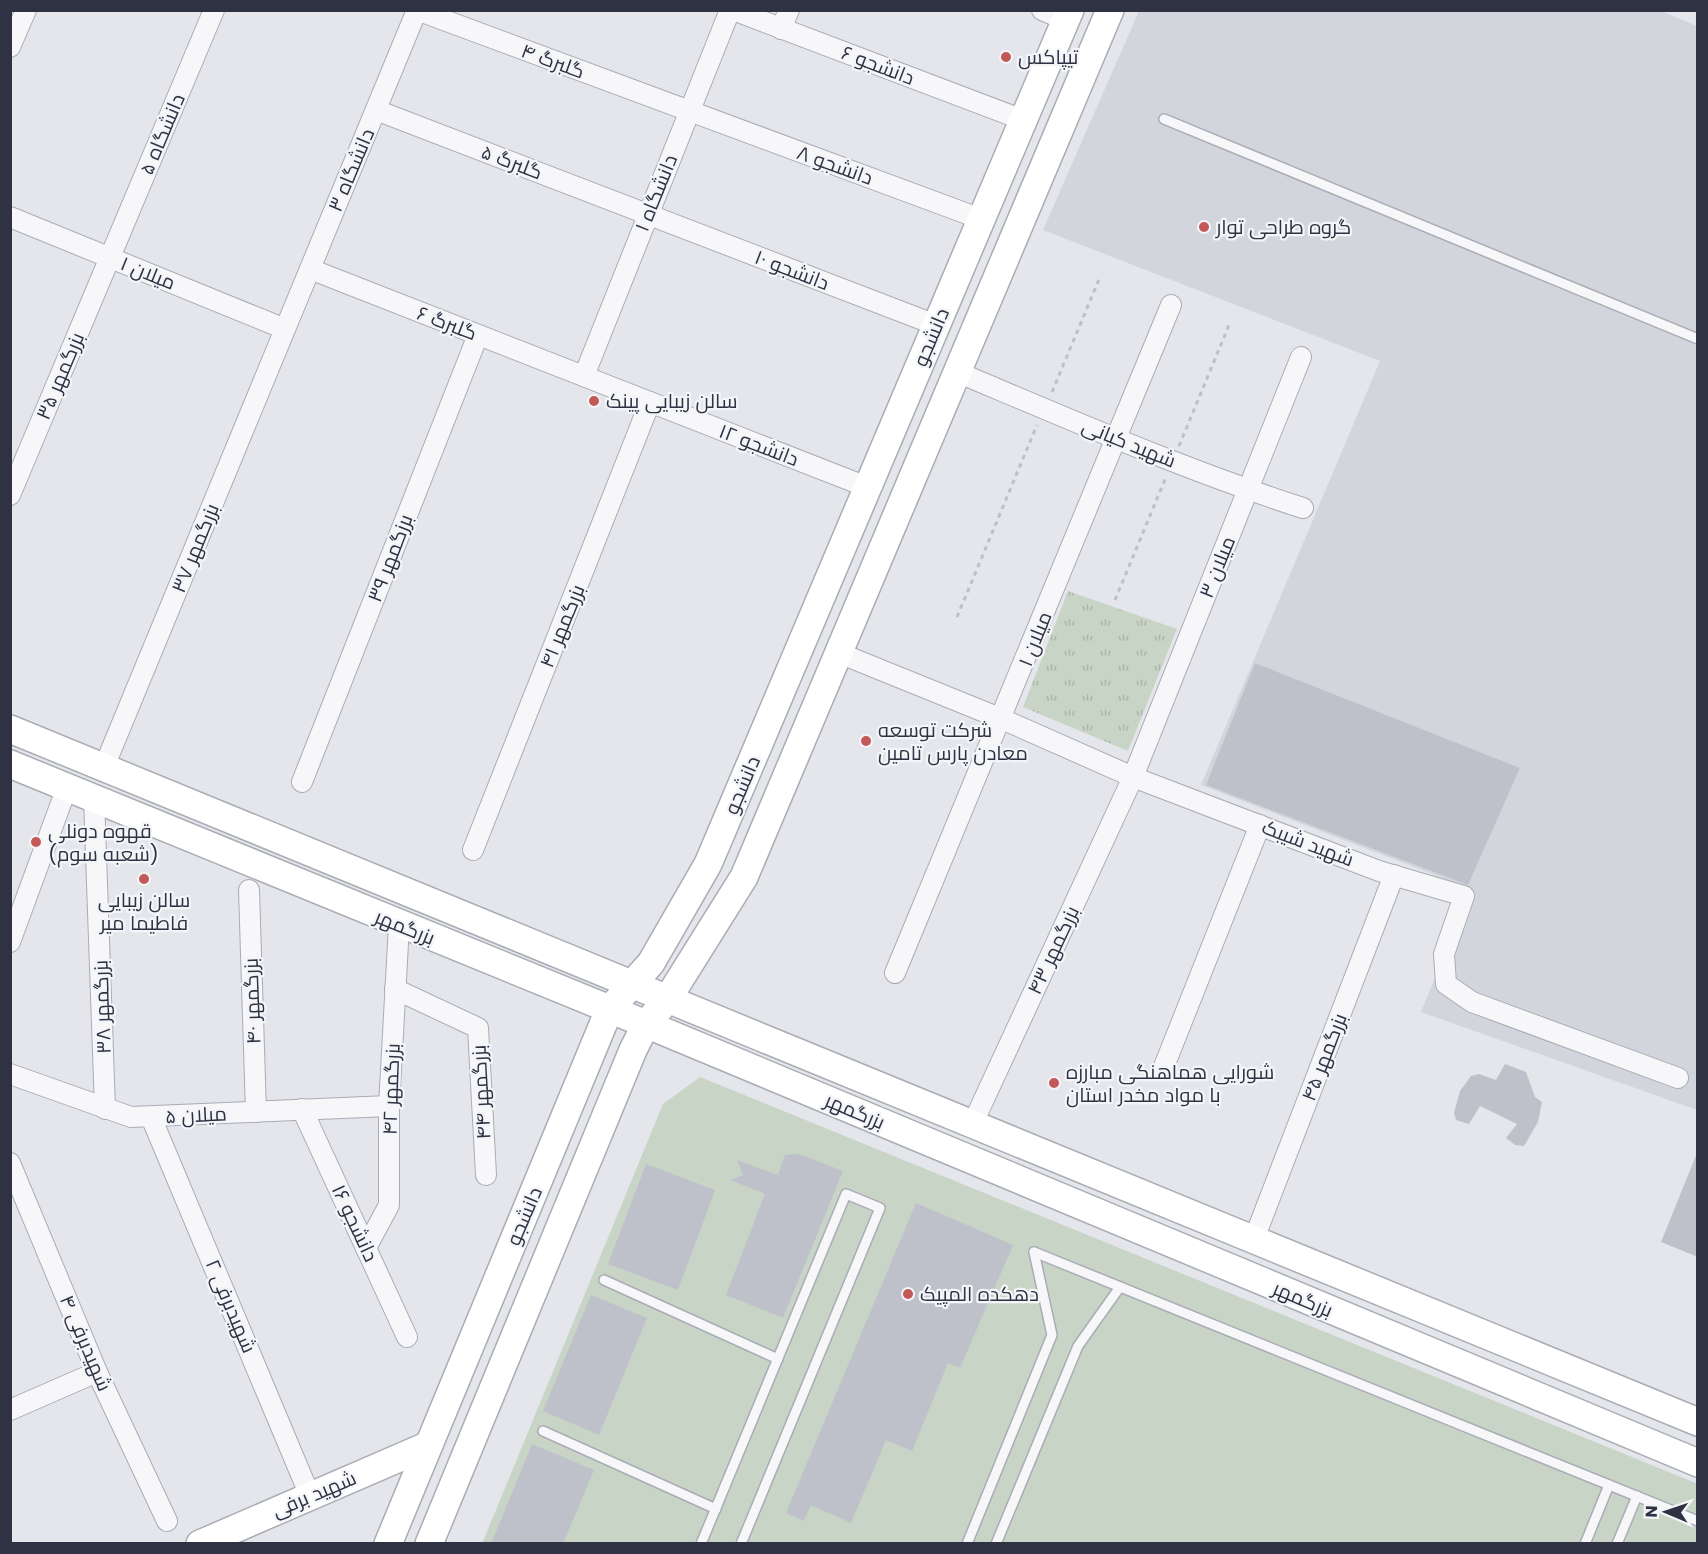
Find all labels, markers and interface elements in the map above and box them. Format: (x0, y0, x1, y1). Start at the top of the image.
street label: گلبرگ ۴ (517, 37, 589, 85)
street label: دانشجو ۶ (837, 38, 919, 92)
place label: تیپاکس (1018, 43, 1079, 71)
marker: تیپاکس (999, 50, 1013, 64)
street label: دانشگاه ۵ (132, 89, 192, 179)
street label: دانشگاه ۳ (321, 124, 381, 216)
street label: گلبرگ ۵ (477, 138, 547, 186)
street label: دانشجو ۸ (793, 138, 877, 192)
street label: دانشگاه ۱ (628, 150, 684, 236)
place label: گروه طراحی توار (1215, 213, 1351, 241)
marker: گروه طراحی توار (1197, 220, 1211, 234)
street label: دانشجو ۱۰ (751, 243, 833, 297)
street label: میلان ۱ (116, 249, 180, 297)
street label: گلبرگ ۶ (413, 299, 481, 347)
street label: دانشجو (906, 303, 956, 371)
street label: بزرگمهر ۳۵ (29, 328, 91, 424)
place label: سالن زیبایی پینک (606, 387, 737, 415)
marker: سالن زیبایی پینک (587, 394, 601, 408)
street label: شهید کیانی (1078, 411, 1180, 475)
street label: دانشجو ۱۲ (715, 417, 803, 473)
street label: بزرگمهر ۳۷ (164, 499, 226, 597)
street label: برزگمهر ۳۹ (360, 510, 420, 606)
street label: میلان ۳ (1192, 532, 1242, 602)
street label: بزرگمهر ۴۱ (533, 580, 591, 672)
street label: میلان ۱ (1011, 607, 1059, 671)
place label: شرکت توسعه معادن پارس تامین (878, 716, 1028, 767)
marker: شرکت توسعه معادن پارس تامین (859, 734, 873, 748)
street label: دانشجو (717, 751, 767, 819)
street label: شهید شیبک (1258, 813, 1358, 873)
place label: قهوه دونلی (شعبه سوم) (48, 817, 159, 868)
marker: قهوه دونلی (شعبه سوم) (29, 835, 43, 849)
marker: سالن زیبایی فاطیما میر (137, 872, 151, 886)
place label: سالن زیبایی فاطیما میر (98, 886, 190, 937)
street label: بزرگمهر ۴۳ (1020, 901, 1086, 999)
street label: بزرگمهر (370, 902, 439, 952)
street label: بزرگمهر ۴۰ (237, 957, 267, 1045)
street label: بزرگمهر ۳۸ (86, 959, 118, 1055)
street label: بزرگمهر ۴۵ (1294, 1009, 1354, 1105)
street label: بزرگمهر ۴۲ (375, 1043, 407, 1135)
street label: بزرگمهر ۴۴ (465, 1044, 497, 1140)
place label: شورایی هماهنگی مبارزه با مواد مخدر استان (1066, 1058, 1274, 1109)
marker: شورایی هماهنگی مبارزه با مواد مخدر استان (1047, 1076, 1061, 1090)
street label: بزرگمهر (820, 1085, 889, 1136)
street label: میلان ۵ (164, 1099, 228, 1131)
street label: دانشجو ۱۶ (325, 1180, 385, 1266)
street label: دانشجو (499, 1182, 549, 1250)
street label: شهیدبرفی ۲ (199, 1255, 263, 1357)
street label: بزرگمهر (1268, 1273, 1337, 1324)
place label: دهکده المپیک (920, 1280, 1039, 1308)
marker: دهکده المپیک (901, 1287, 915, 1301)
street label: شهیدبرفی ۴ (53, 1291, 119, 1395)
street label: شهید برفی (268, 1464, 360, 1524)
north arrow (1636, 1482, 1696, 1542)
text: N (1640, 1505, 1663, 1518)

